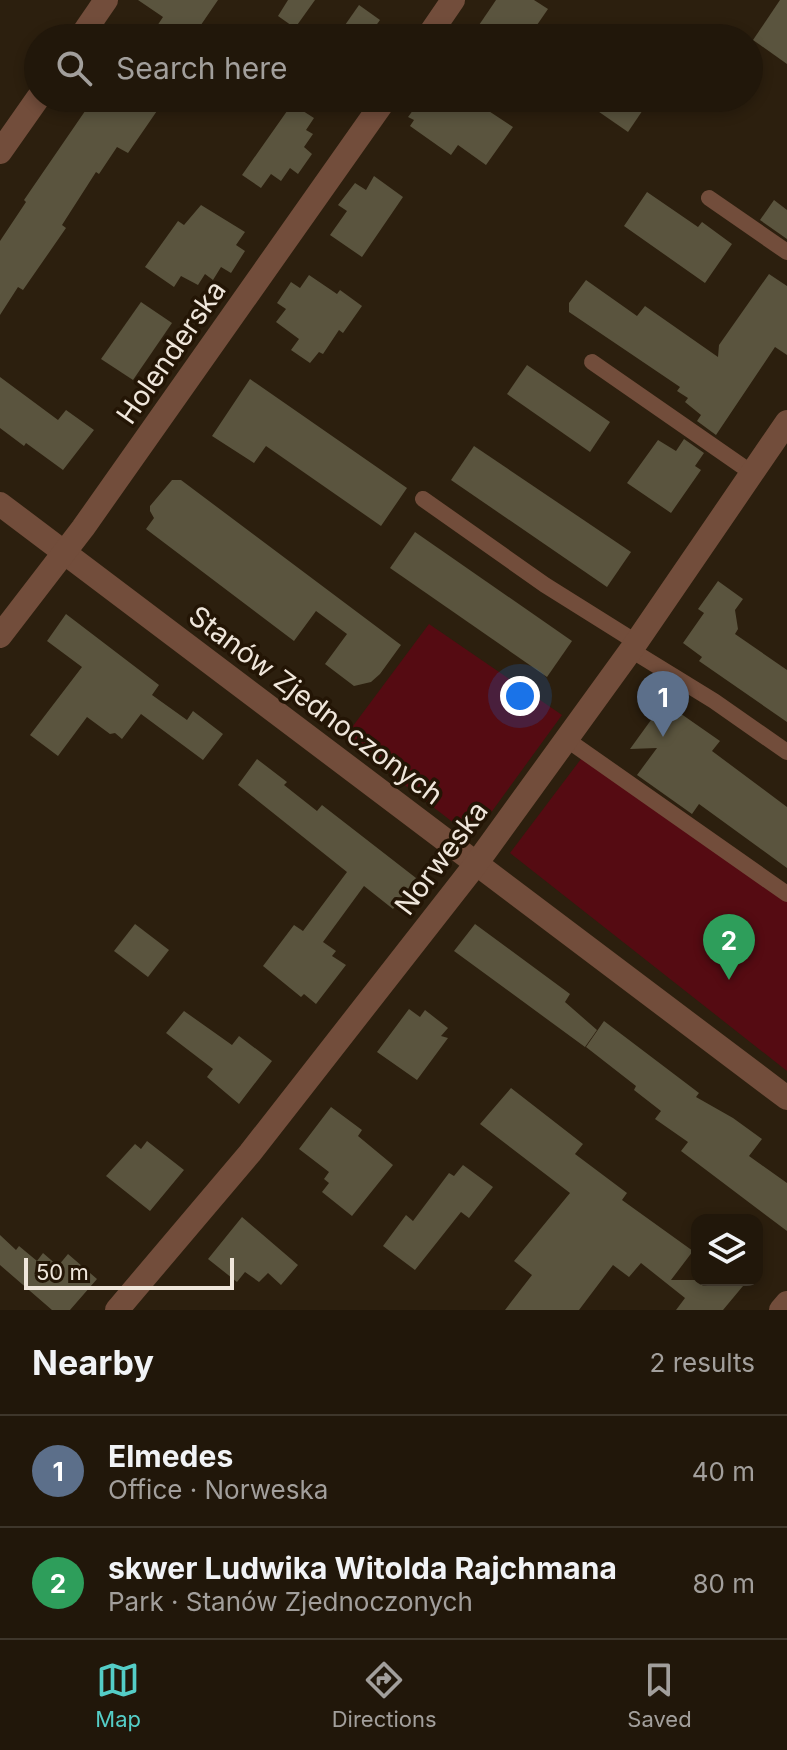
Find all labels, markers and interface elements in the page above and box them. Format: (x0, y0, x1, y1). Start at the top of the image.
search box (24, 24, 763, 112)
icon: search (52, 46, 96, 90)
text: Search here (116, 50, 288, 86)
street label: Holenderska (109, 274, 233, 430)
street label: Stanów Zjednoczonych (182, 598, 450, 812)
pin: 1 (637, 671, 689, 737)
your location (500, 676, 540, 716)
street label: Norweska (387, 795, 495, 921)
pin: 2 (703, 914, 755, 980)
map controls (691, 1214, 763, 1286)
button: layers (691, 1214, 763, 1286)
scale bar (24, 1254, 234, 1290)
text: 50 m (36, 1259, 89, 1285)
text: Nearby (32, 1342, 154, 1383)
text: 2 results (650, 1347, 755, 1378)
text: Elmedes (108, 1438, 233, 1474)
text: 1 (52, 1456, 64, 1487)
text: 40 m (692, 1456, 755, 1487)
text: Office · Norweska (108, 1474, 328, 1505)
text: skwer Ludwika Witolda Rajchmana (108, 1550, 617, 1586)
text: 2 (50, 1568, 66, 1599)
text: 80 m (692, 1568, 755, 1599)
text: Park · Stanów Zjednoczonych (108, 1586, 473, 1617)
tab: Map (95, 1658, 141, 1732)
tab: Directions (332, 1658, 437, 1732)
tab: Saved (627, 1658, 692, 1732)

